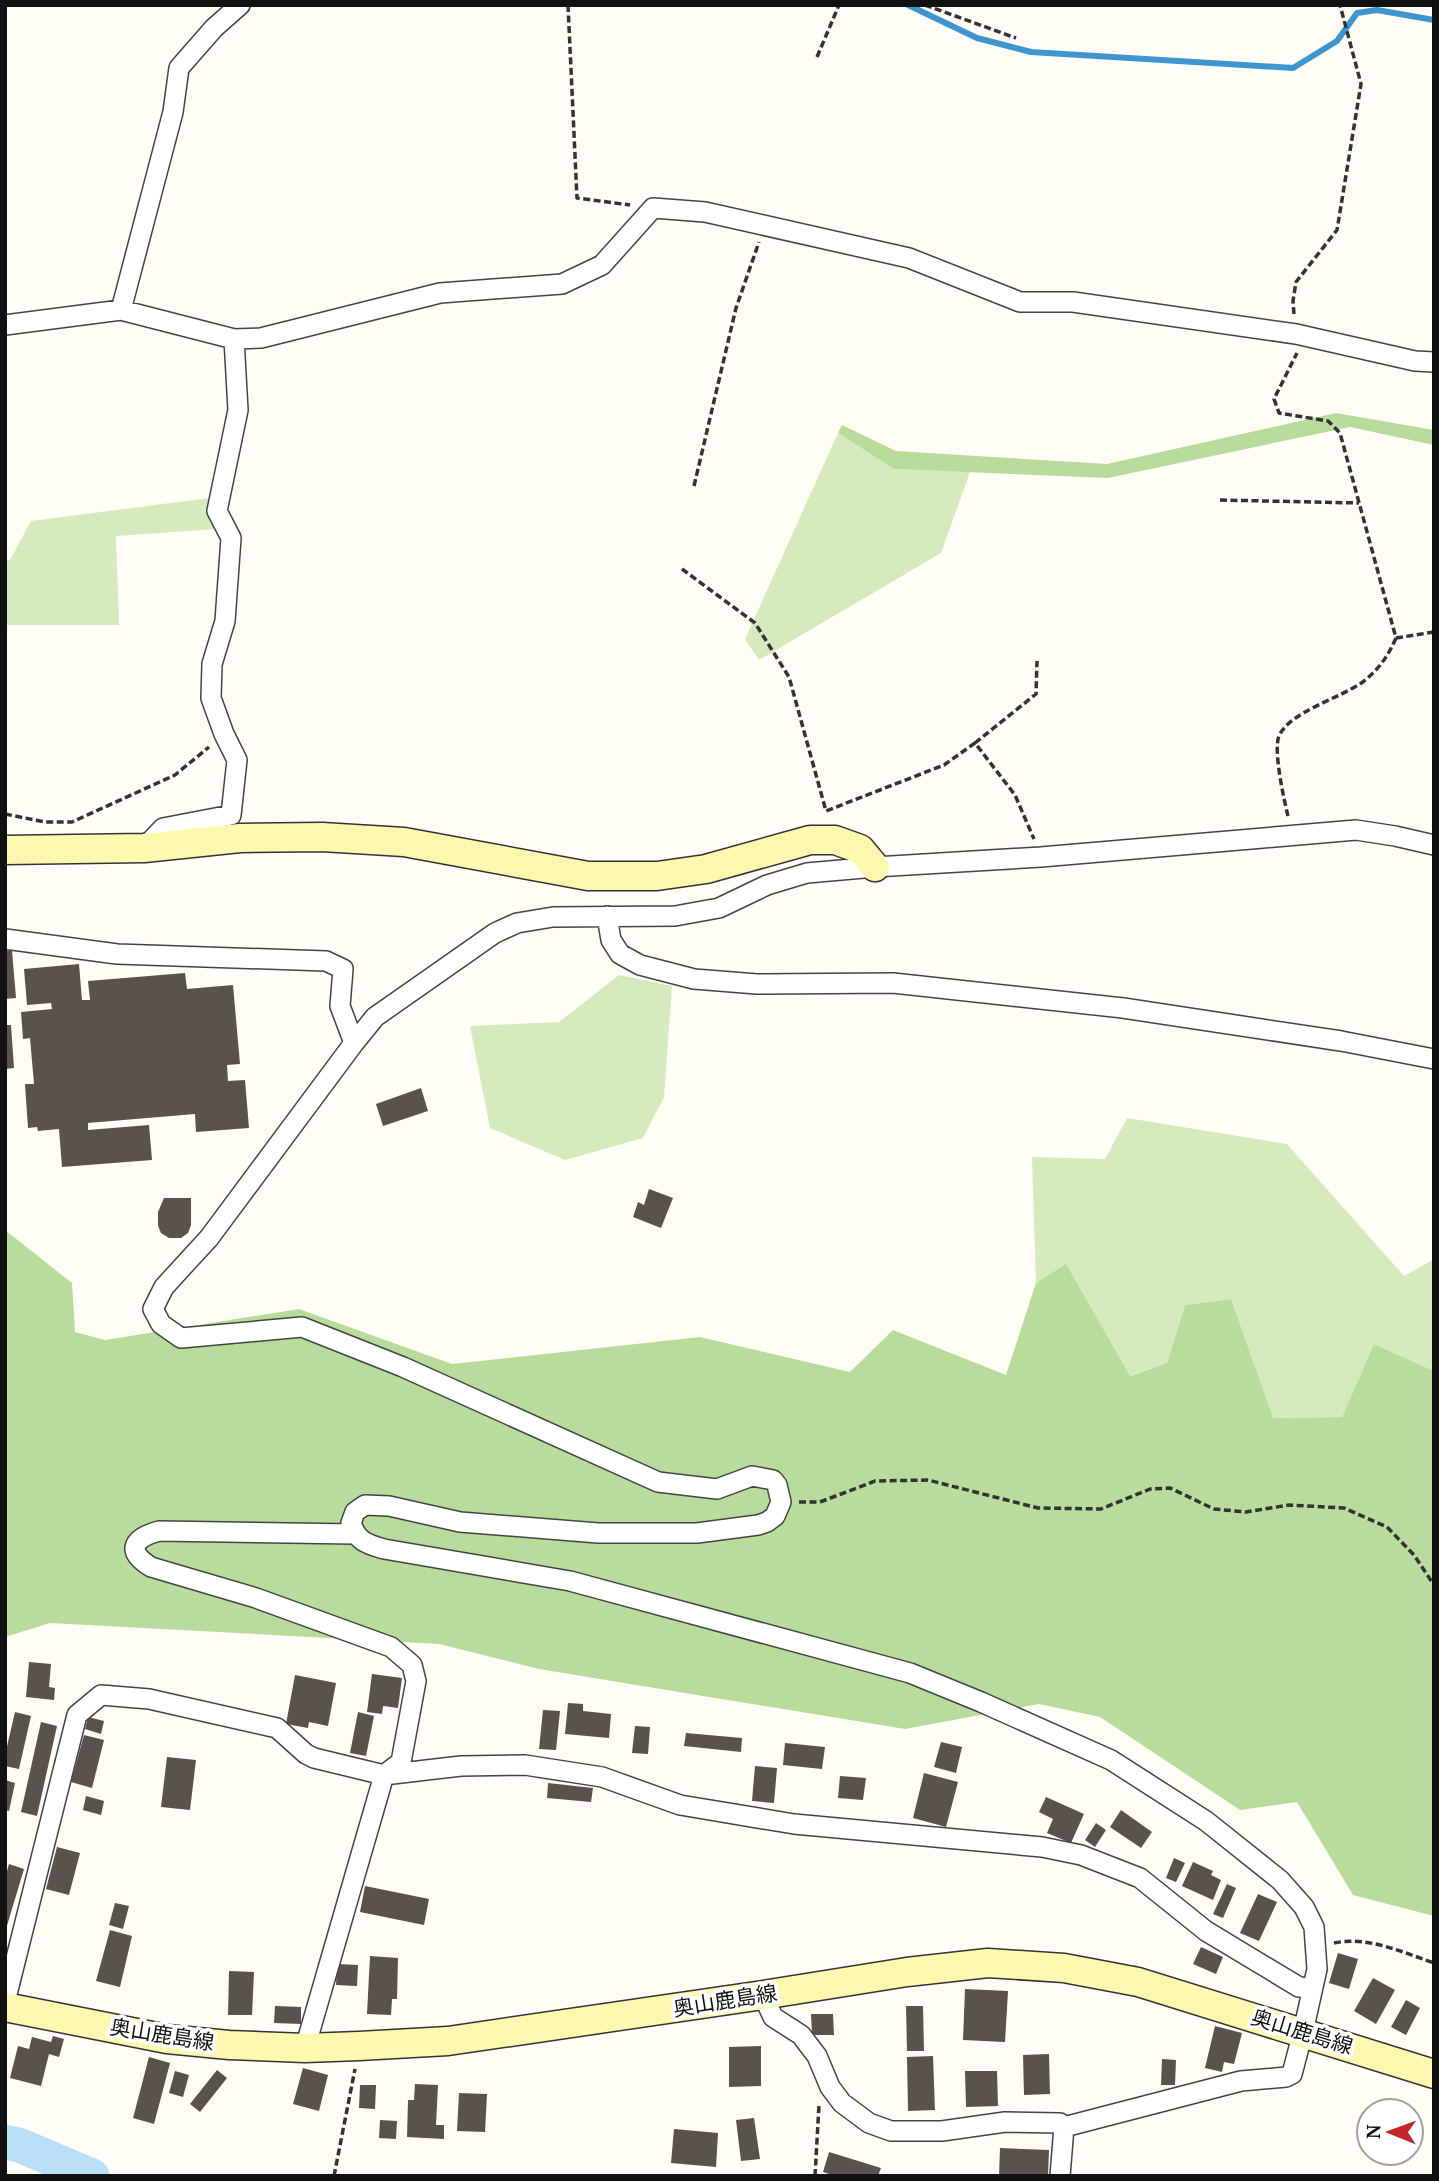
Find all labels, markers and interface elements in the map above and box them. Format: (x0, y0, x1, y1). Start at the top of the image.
street label: 奥山鹿島線 (671, 1978, 779, 2022)
street label: 奥山鹿島線 (1248, 2002, 1357, 2060)
street label: 奥山鹿島線 (108, 2012, 216, 2056)
north arrow (1355, 2097, 1425, 2167)
text: N (1360, 2124, 1385, 2139)

